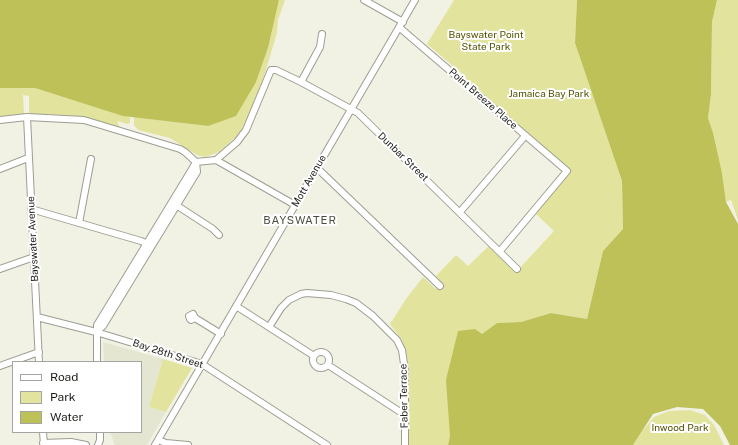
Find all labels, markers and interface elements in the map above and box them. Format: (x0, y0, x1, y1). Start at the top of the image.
park label: Bayswater Point State Park (448, 29, 524, 52)
street label: Point Breeze Place (446, 66, 520, 132)
park label: Jamaica Bay Park (509, 88, 589, 100)
street label: Dunbar Street (375, 130, 431, 184)
street label: Mott Avenue (289, 153, 329, 209)
street label: Bayswater Avenue (25, 196, 41, 282)
district label: BAYSWATER (263, 214, 337, 228)
street label: Bay 28th Street (131, 337, 205, 371)
legend (12, 361, 142, 433)
street label: Faber Terrace (397, 364, 411, 428)
text: Road (50, 370, 78, 384)
text: Park (50, 390, 76, 404)
text: Water (50, 410, 83, 424)
park label: Inwood Park (651, 422, 709, 434)

